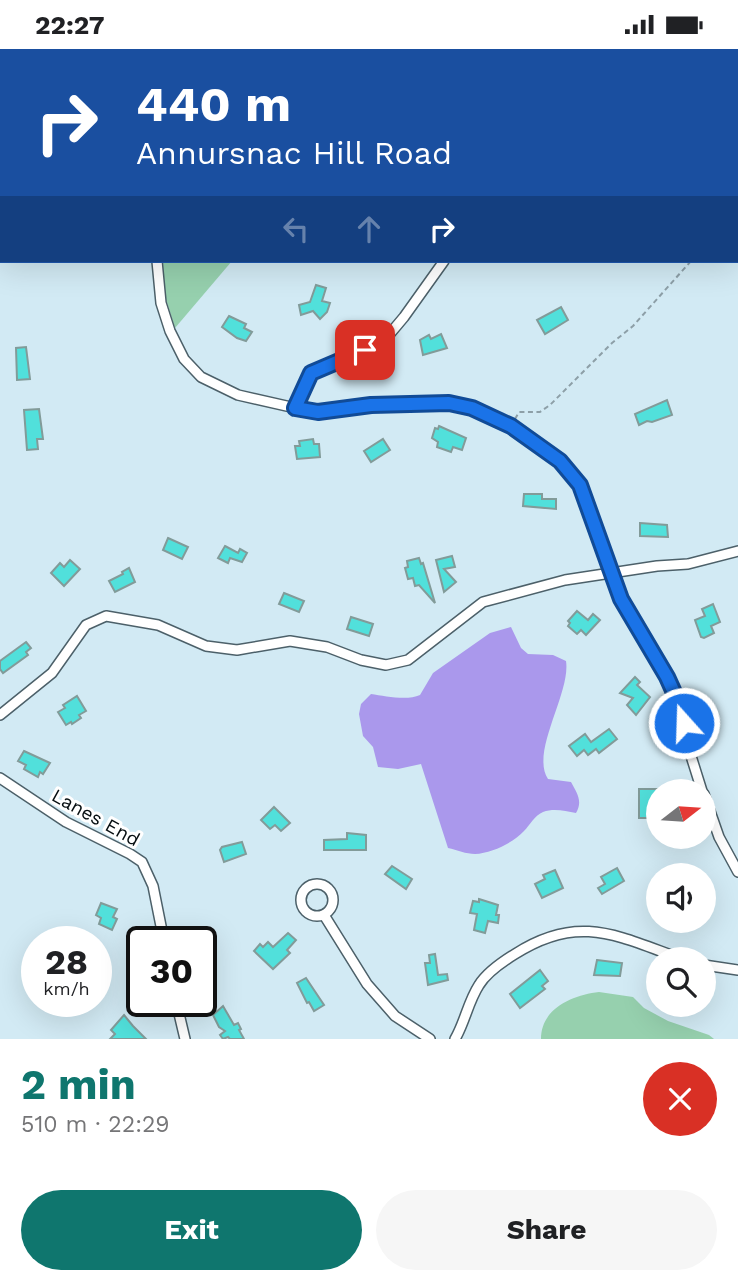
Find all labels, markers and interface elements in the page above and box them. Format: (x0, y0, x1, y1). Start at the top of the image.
text: 22:27 (35, 10, 105, 40)
text: 440 m (136, 75, 291, 133)
icon: right (21, 77, 112, 168)
text: Annursnac Hill Road (136, 134, 452, 172)
icon: left (277, 210, 315, 248)
icon: ahead (350, 210, 388, 248)
icon: right (423, 210, 461, 248)
pin (335, 320, 395, 380)
icon: arrive (346, 331, 384, 369)
position arrow (647, 686, 721, 760)
north arrow (646, 779, 716, 849)
map controls (646, 779, 716, 1017)
street label: Lanes End (48, 784, 144, 851)
button: sound (646, 863, 716, 933)
speed limit sign: 30 (126, 926, 217, 1017)
text: 28 (45, 941, 88, 983)
button: search (646, 947, 716, 1017)
text: km/h (43, 978, 90, 999)
text: 2 min (21, 1060, 136, 1109)
button: close (643, 1062, 717, 1136)
text: 510 m · 22:29 (21, 1111, 170, 1138)
button: Exit (21, 1190, 362, 1270)
button: Share (376, 1190, 717, 1270)

